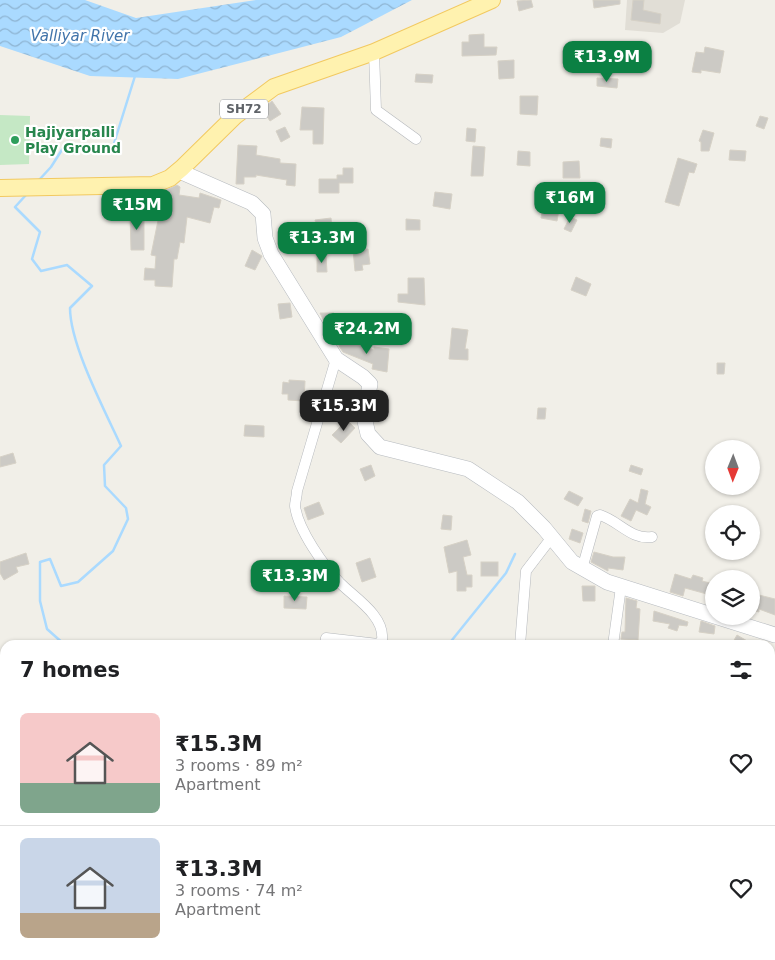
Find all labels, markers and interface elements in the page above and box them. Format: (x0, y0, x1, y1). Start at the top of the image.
water label: Valliyar River (31, 27, 130, 45)
pin: ₹13.9M (566, 41, 648, 83)
text: ₹13.9M (574, 47, 640, 66)
road number: SH72 (220, 100, 268, 118)
place label: Hajiyarpalli Play Ground (25, 124, 121, 156)
marker: Hajiyarpalli Play Ground (9, 134, 21, 146)
pin: ₹16M (540, 182, 600, 224)
pin: ₹15M (107, 188, 167, 231)
text: ₹16M (545, 188, 595, 207)
text: ₹15M (112, 195, 162, 214)
pin: ₹13.3M (281, 222, 363, 264)
text: ₹13.3M (289, 228, 355, 247)
pin: ₹24.2M (326, 312, 408, 355)
text: ₹24.2M (334, 319, 400, 338)
pin: ₹15.3M (303, 390, 385, 432)
text: ₹15.3M (311, 396, 377, 415)
north arrow (705, 440, 760, 495)
map controls (705, 440, 760, 625)
button: locate (705, 505, 760, 560)
pin: ₹13.3M (254, 560, 336, 602)
text: ₹13.3M (262, 566, 328, 585)
button: layers (705, 570, 760, 625)
icon: filters (727, 656, 755, 684)
text: 7 homes (20, 658, 120, 682)
text: ₹15.3M (175, 732, 262, 756)
icon: home (60, 733, 120, 793)
icon: heart (727, 749, 755, 777)
text: 3 rooms · 89 m² (175, 756, 303, 775)
text: Apartment (175, 775, 261, 794)
text: ₹13.3M (175, 857, 262, 881)
icon: home (60, 858, 120, 918)
icon: heart (727, 874, 755, 902)
text: 3 rooms · 74 m² (175, 881, 303, 900)
text: Apartment (175, 900, 261, 919)

